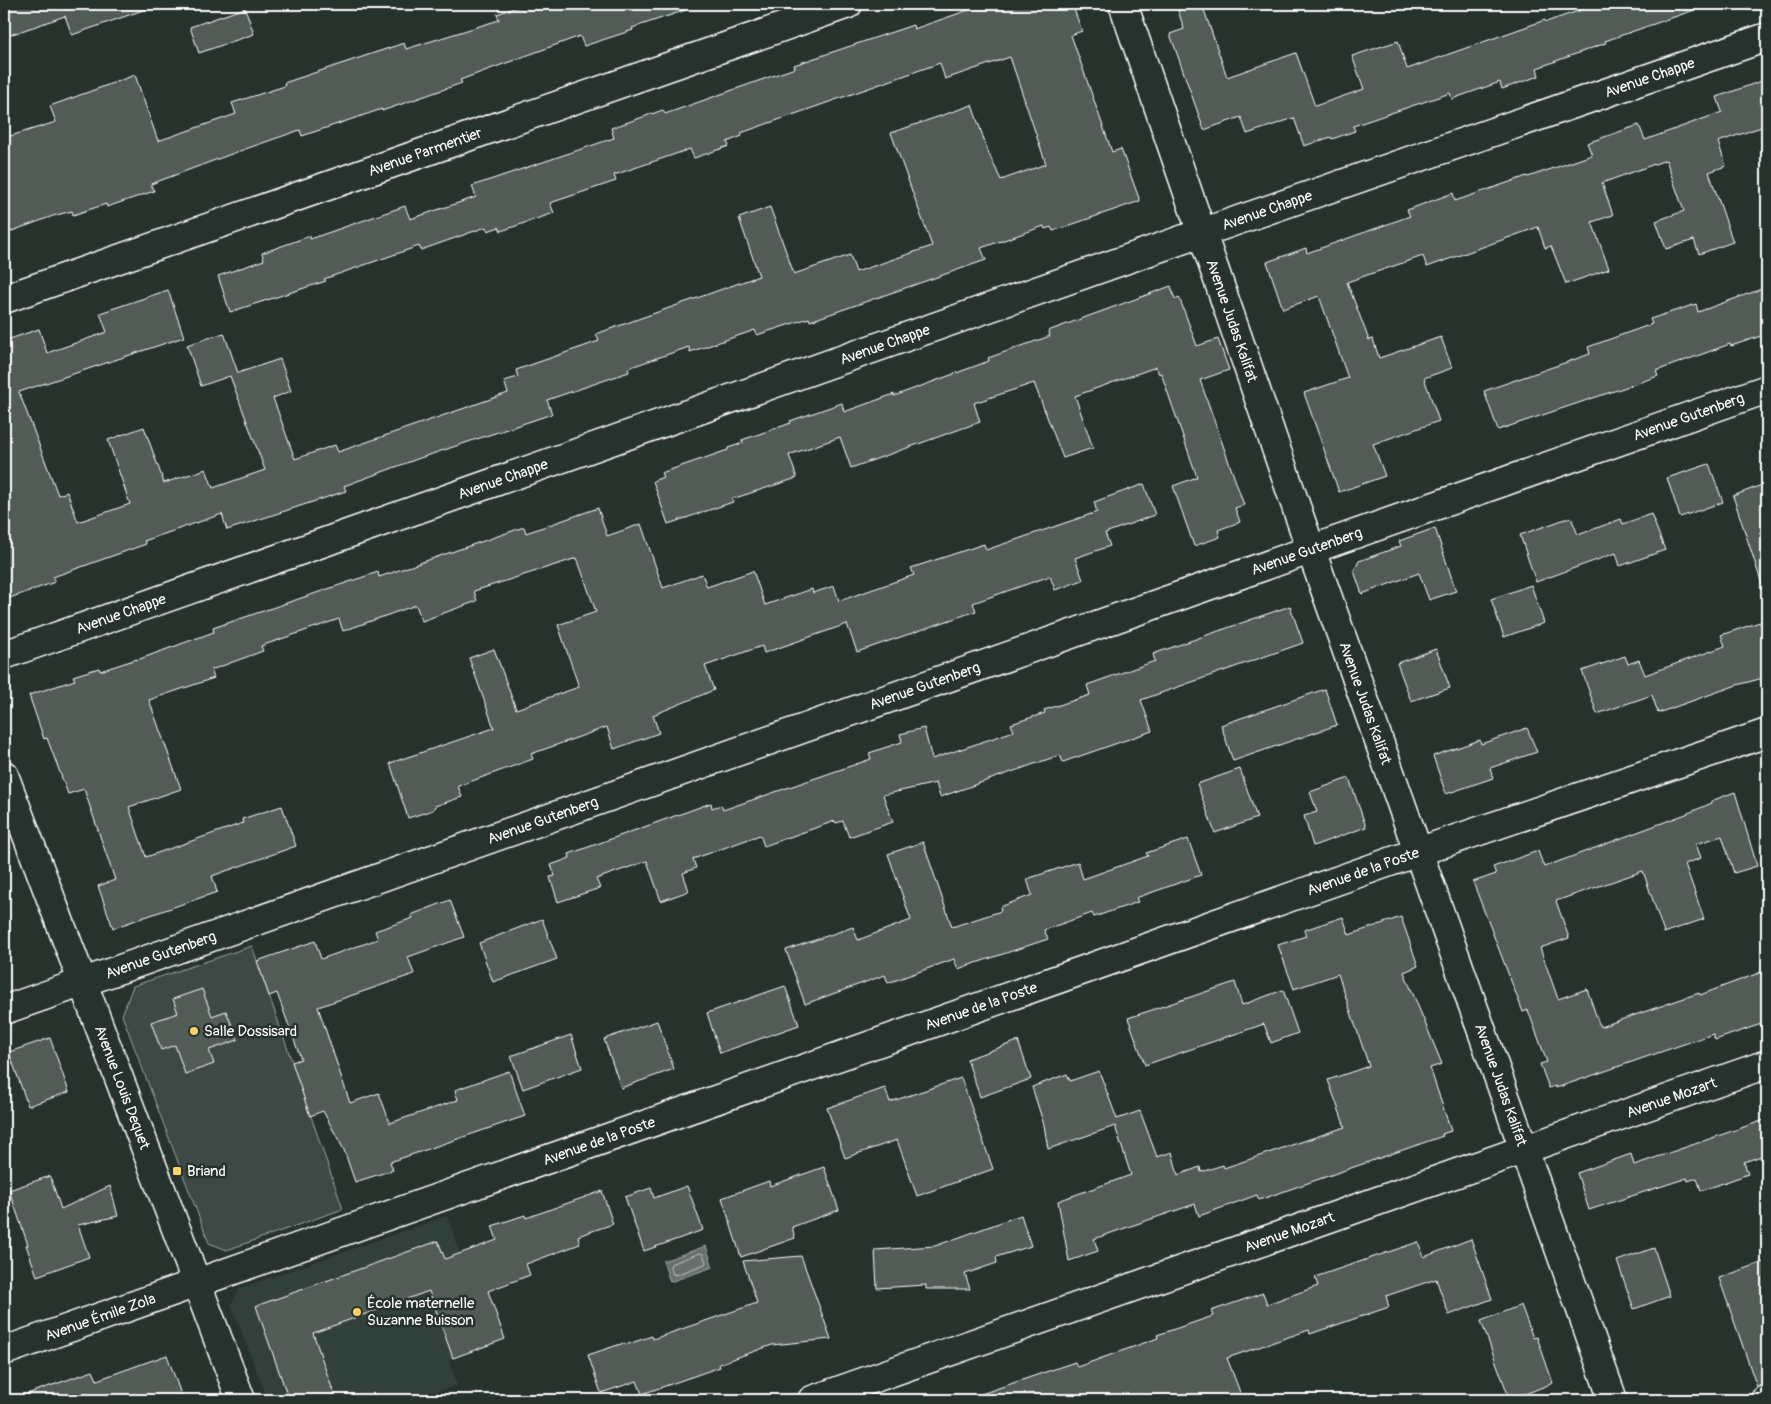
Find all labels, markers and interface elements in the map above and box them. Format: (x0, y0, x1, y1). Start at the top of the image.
street label: Avenue Chappe (1602, 54, 1698, 103)
street label: Avenue Parmentier (366, 123, 485, 181)
street label: Avenue Chappe (1219, 186, 1315, 235)
street label: Avenue Judas Kalifat (1202, 257, 1262, 386)
street label: Avenue Chappe (837, 320, 933, 370)
street label: Avenue Gutenberg (1631, 389, 1747, 445)
street label: Avenue Chappe (455, 455, 551, 504)
street label: Avenue Gutenberg (1249, 523, 1365, 580)
street label: Avenue Chappe (73, 589, 169, 639)
street label: Avenue Judas Kalifat (1334, 639, 1396, 768)
street label: Avenue Gutenberg (867, 658, 983, 714)
street label: Avenue Gutenberg (485, 792, 601, 849)
street label: Avenue de la Poste (1304, 843, 1422, 901)
street label: Avenue Gutenberg (103, 927, 219, 984)
street label: Avenue de la Poste (922, 978, 1040, 1035)
street label: Avenue Judas Kalifat (1470, 1021, 1531, 1150)
place label: Salle Dossisard (204, 1022, 297, 1041)
street label: Avenue Louis Dequet (90, 1023, 154, 1153)
marker: Salle Dossisard (188, 1025, 200, 1037)
street label: Avenue Mozart (1624, 1073, 1720, 1123)
street label: Avenue de la Poste (540, 1113, 659, 1170)
place label: Briand (187, 1162, 226, 1181)
marker: Briand (171, 1165, 183, 1177)
street label: Avenue Mozart (1242, 1208, 1338, 1257)
street label: Avenue Émile Zola (42, 1289, 158, 1346)
place label: École maternelle Suzanne Buisson (367, 1294, 475, 1330)
marker: École maternelle Suzanne Buisson (351, 1306, 363, 1318)

